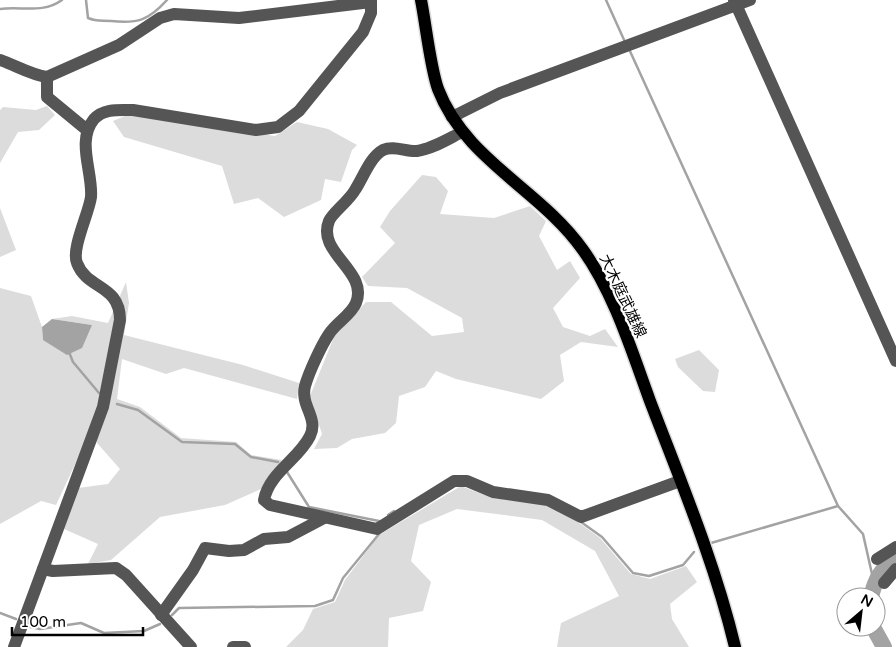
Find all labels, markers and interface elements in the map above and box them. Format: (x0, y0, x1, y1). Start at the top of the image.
street label: 大木庭武雄線 (596, 251, 650, 341)
north arrow (836, 587, 886, 637)
text: N (858, 591, 876, 611)
scale bar (12, 604, 144, 636)
text: 100 m (20, 613, 66, 631)

